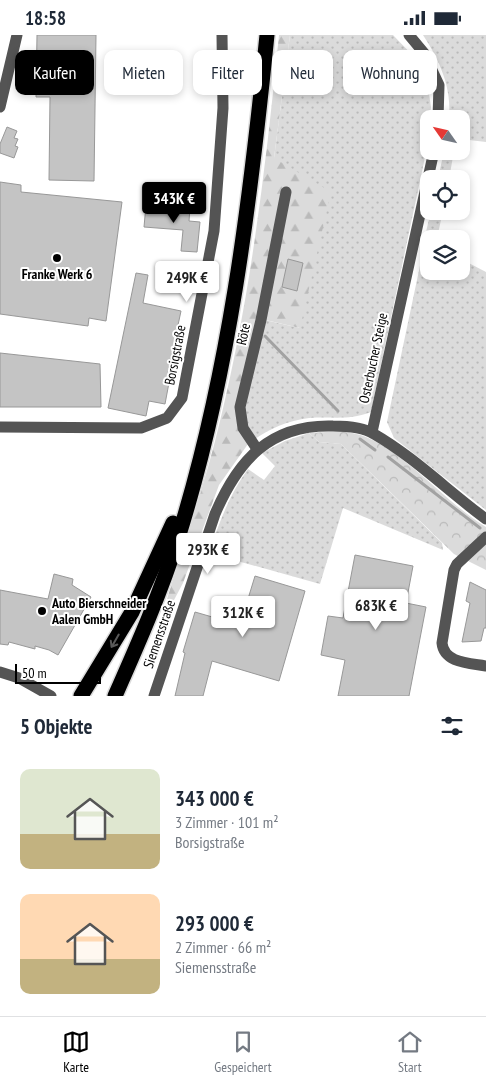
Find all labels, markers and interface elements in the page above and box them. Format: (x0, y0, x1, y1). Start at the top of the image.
text: 18:58 (25, 6, 66, 30)
chip: Kaufen (15, 50, 94, 95)
chip: Mieten (104, 50, 183, 95)
chip: Filter (193, 50, 262, 95)
chip: Neu (272, 50, 333, 95)
chip: Wohnung (343, 50, 437, 95)
north arrow (420, 110, 470, 160)
map controls (420, 110, 470, 280)
button: locate (420, 170, 470, 220)
pin: 343K € (133, 181, 215, 224)
text: 343K € (153, 188, 195, 208)
button: layers (420, 230, 470, 280)
marker: Franke Werk 6 (51, 252, 63, 264)
pin: 249K € (146, 261, 228, 303)
place label: Franke Werk 6 (22, 265, 93, 283)
text: 249K € (166, 267, 208, 287)
street label: Osterbucher Steige (355, 311, 391, 405)
street label: Röte (232, 321, 254, 347)
street label: Borsigstraße (160, 323, 190, 387)
pin: 293K € (167, 533, 249, 575)
text: 293K € (187, 539, 229, 559)
pin: 683K € (335, 589, 417, 631)
place label: Auto Bierschneider Aalen GmbH (51, 594, 147, 628)
pin: 312K € (202, 595, 284, 638)
text: 683K € (355, 595, 397, 615)
street label: Siemensstraße (139, 597, 179, 671)
text: 312K € (222, 602, 264, 622)
marker: Auto Bierschneider Aalen GmbH (36, 605, 48, 617)
one-way arrow (109, 633, 119, 648)
scale bar (15, 661, 101, 684)
text: 50 m (22, 664, 47, 682)
icon: filters (438, 712, 466, 740)
text: 5 Objekte (20, 713, 92, 740)
text: 343 000 € (175, 785, 254, 812)
icon: home (60, 789, 120, 849)
text: 3 Zimmer · 101 m² (175, 812, 279, 832)
text: Borsigstraße (175, 832, 245, 852)
text: 293 000 € (175, 910, 254, 937)
icon: home (60, 914, 120, 974)
text: 2 Zimmer · 66 m² (175, 937, 271, 957)
text: Siemensstraße (175, 957, 256, 977)
tab: Karte (62, 1028, 90, 1076)
tab: Gespeichert (214, 1028, 272, 1076)
tab: Start (396, 1028, 424, 1076)

